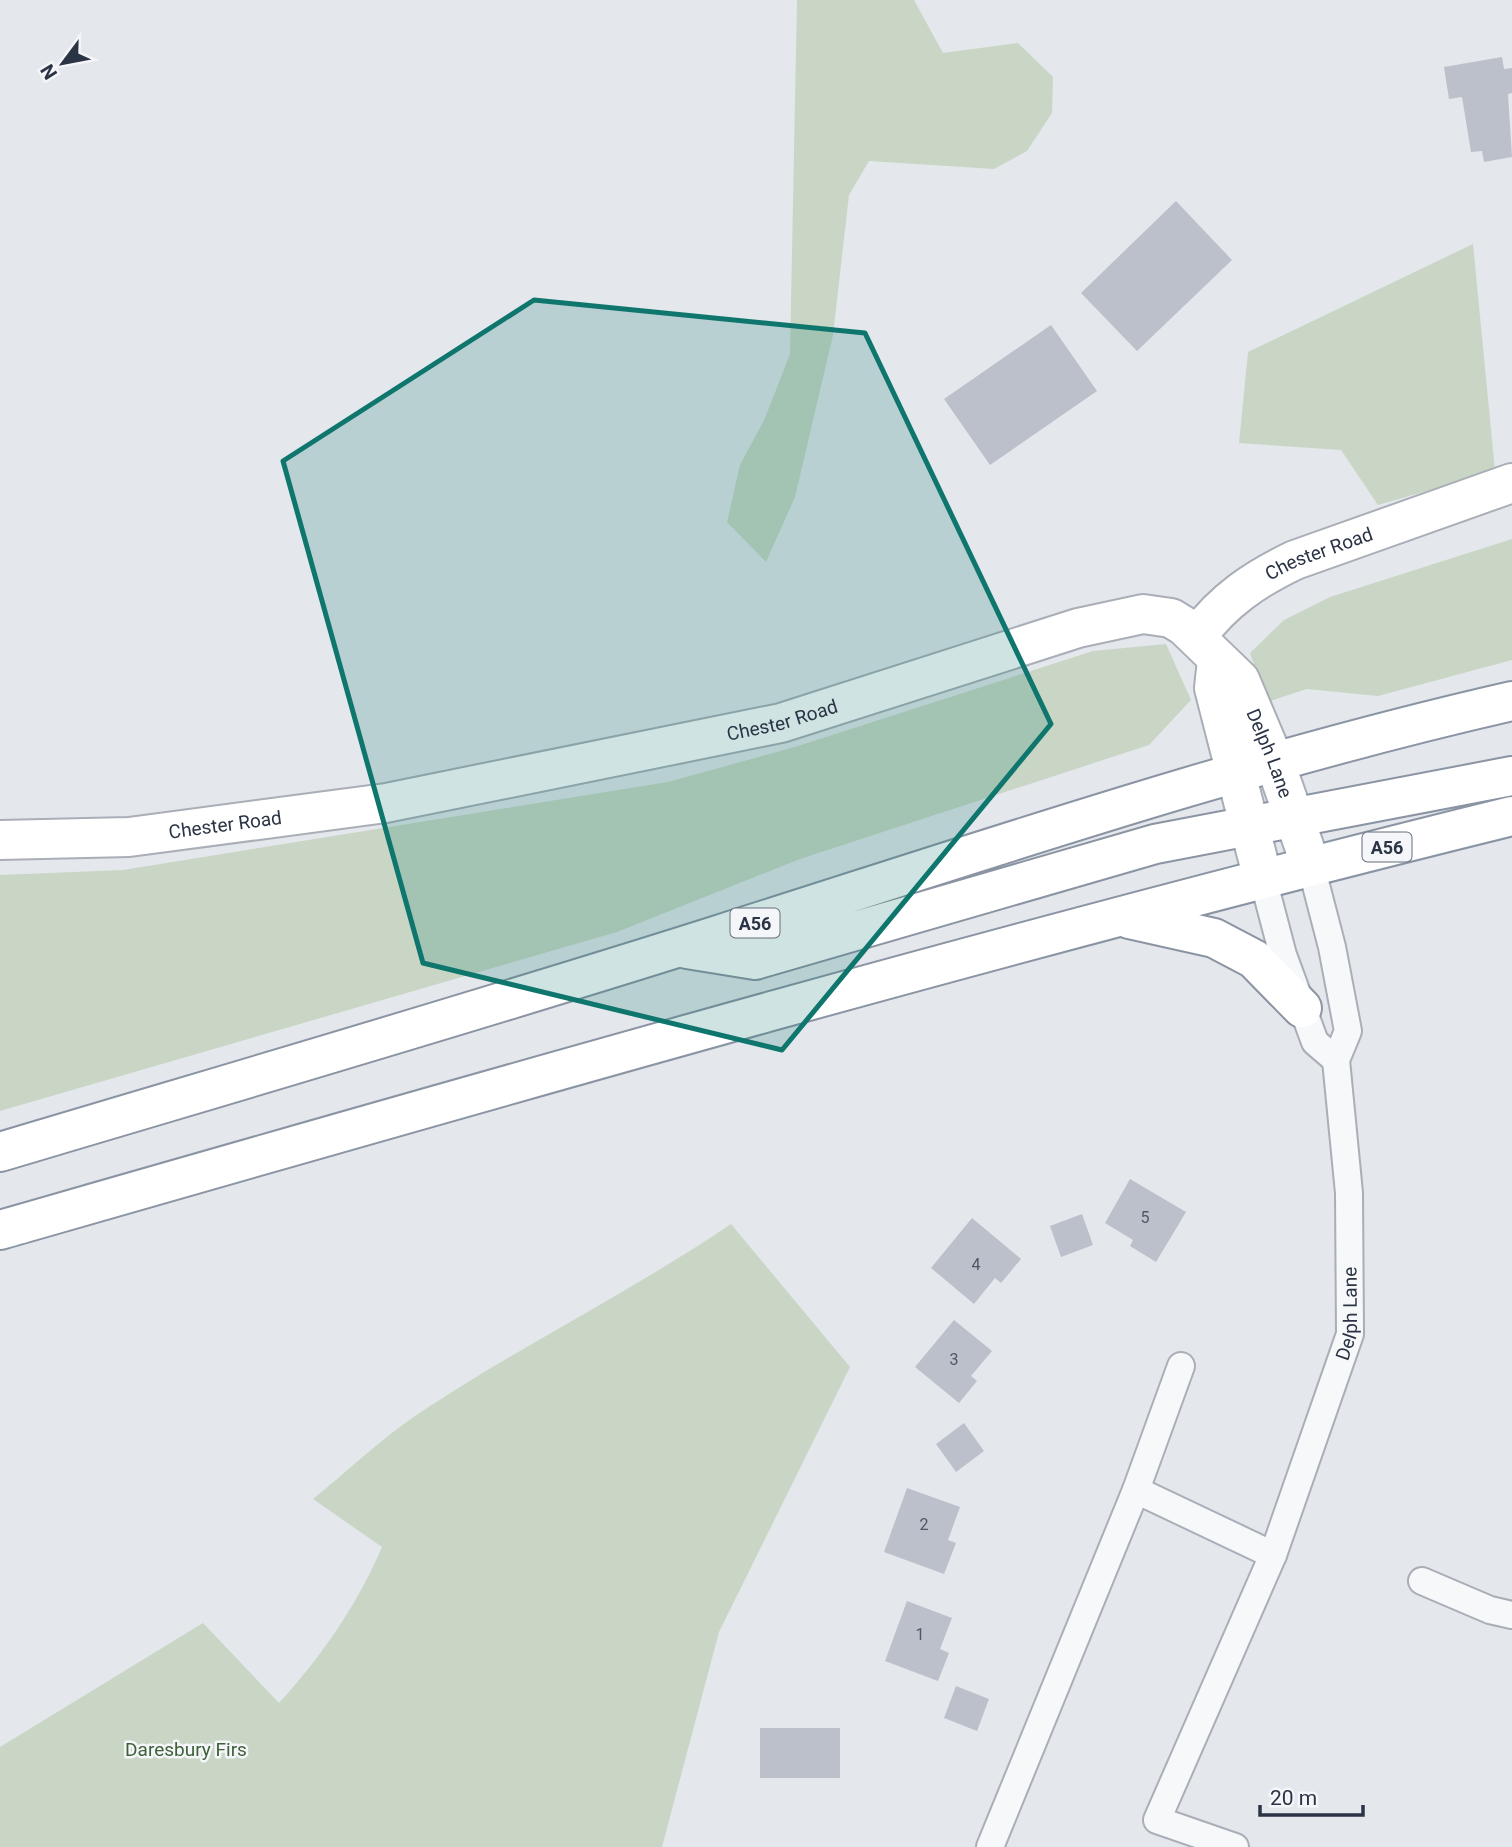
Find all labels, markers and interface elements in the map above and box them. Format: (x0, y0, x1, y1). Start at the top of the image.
north arrow (28, 28, 98, 98)
text: N (36, 60, 62, 84)
street label: Chester Road (1261, 522, 1376, 585)
street label: Chester Road (725, 694, 840, 745)
street label: Delph Lane (1242, 705, 1298, 801)
street label: Chester Road (167, 805, 283, 843)
road number: A56 (1362, 832, 1412, 862)
road number: A56 (730, 908, 780, 938)
house number: 5 (1141, 1208, 1150, 1227)
house number: 4 (972, 1255, 981, 1274)
street label: Delph Lane (1330, 1267, 1361, 1363)
house number: 3 (950, 1350, 959, 1369)
house number: 2 (920, 1515, 929, 1534)
house number: 1 (916, 1625, 925, 1644)
park label: Daresbury Firs (125, 1738, 247, 1761)
scale bar (1260, 1773, 1363, 1817)
text: 20 m (1270, 1786, 1317, 1810)

